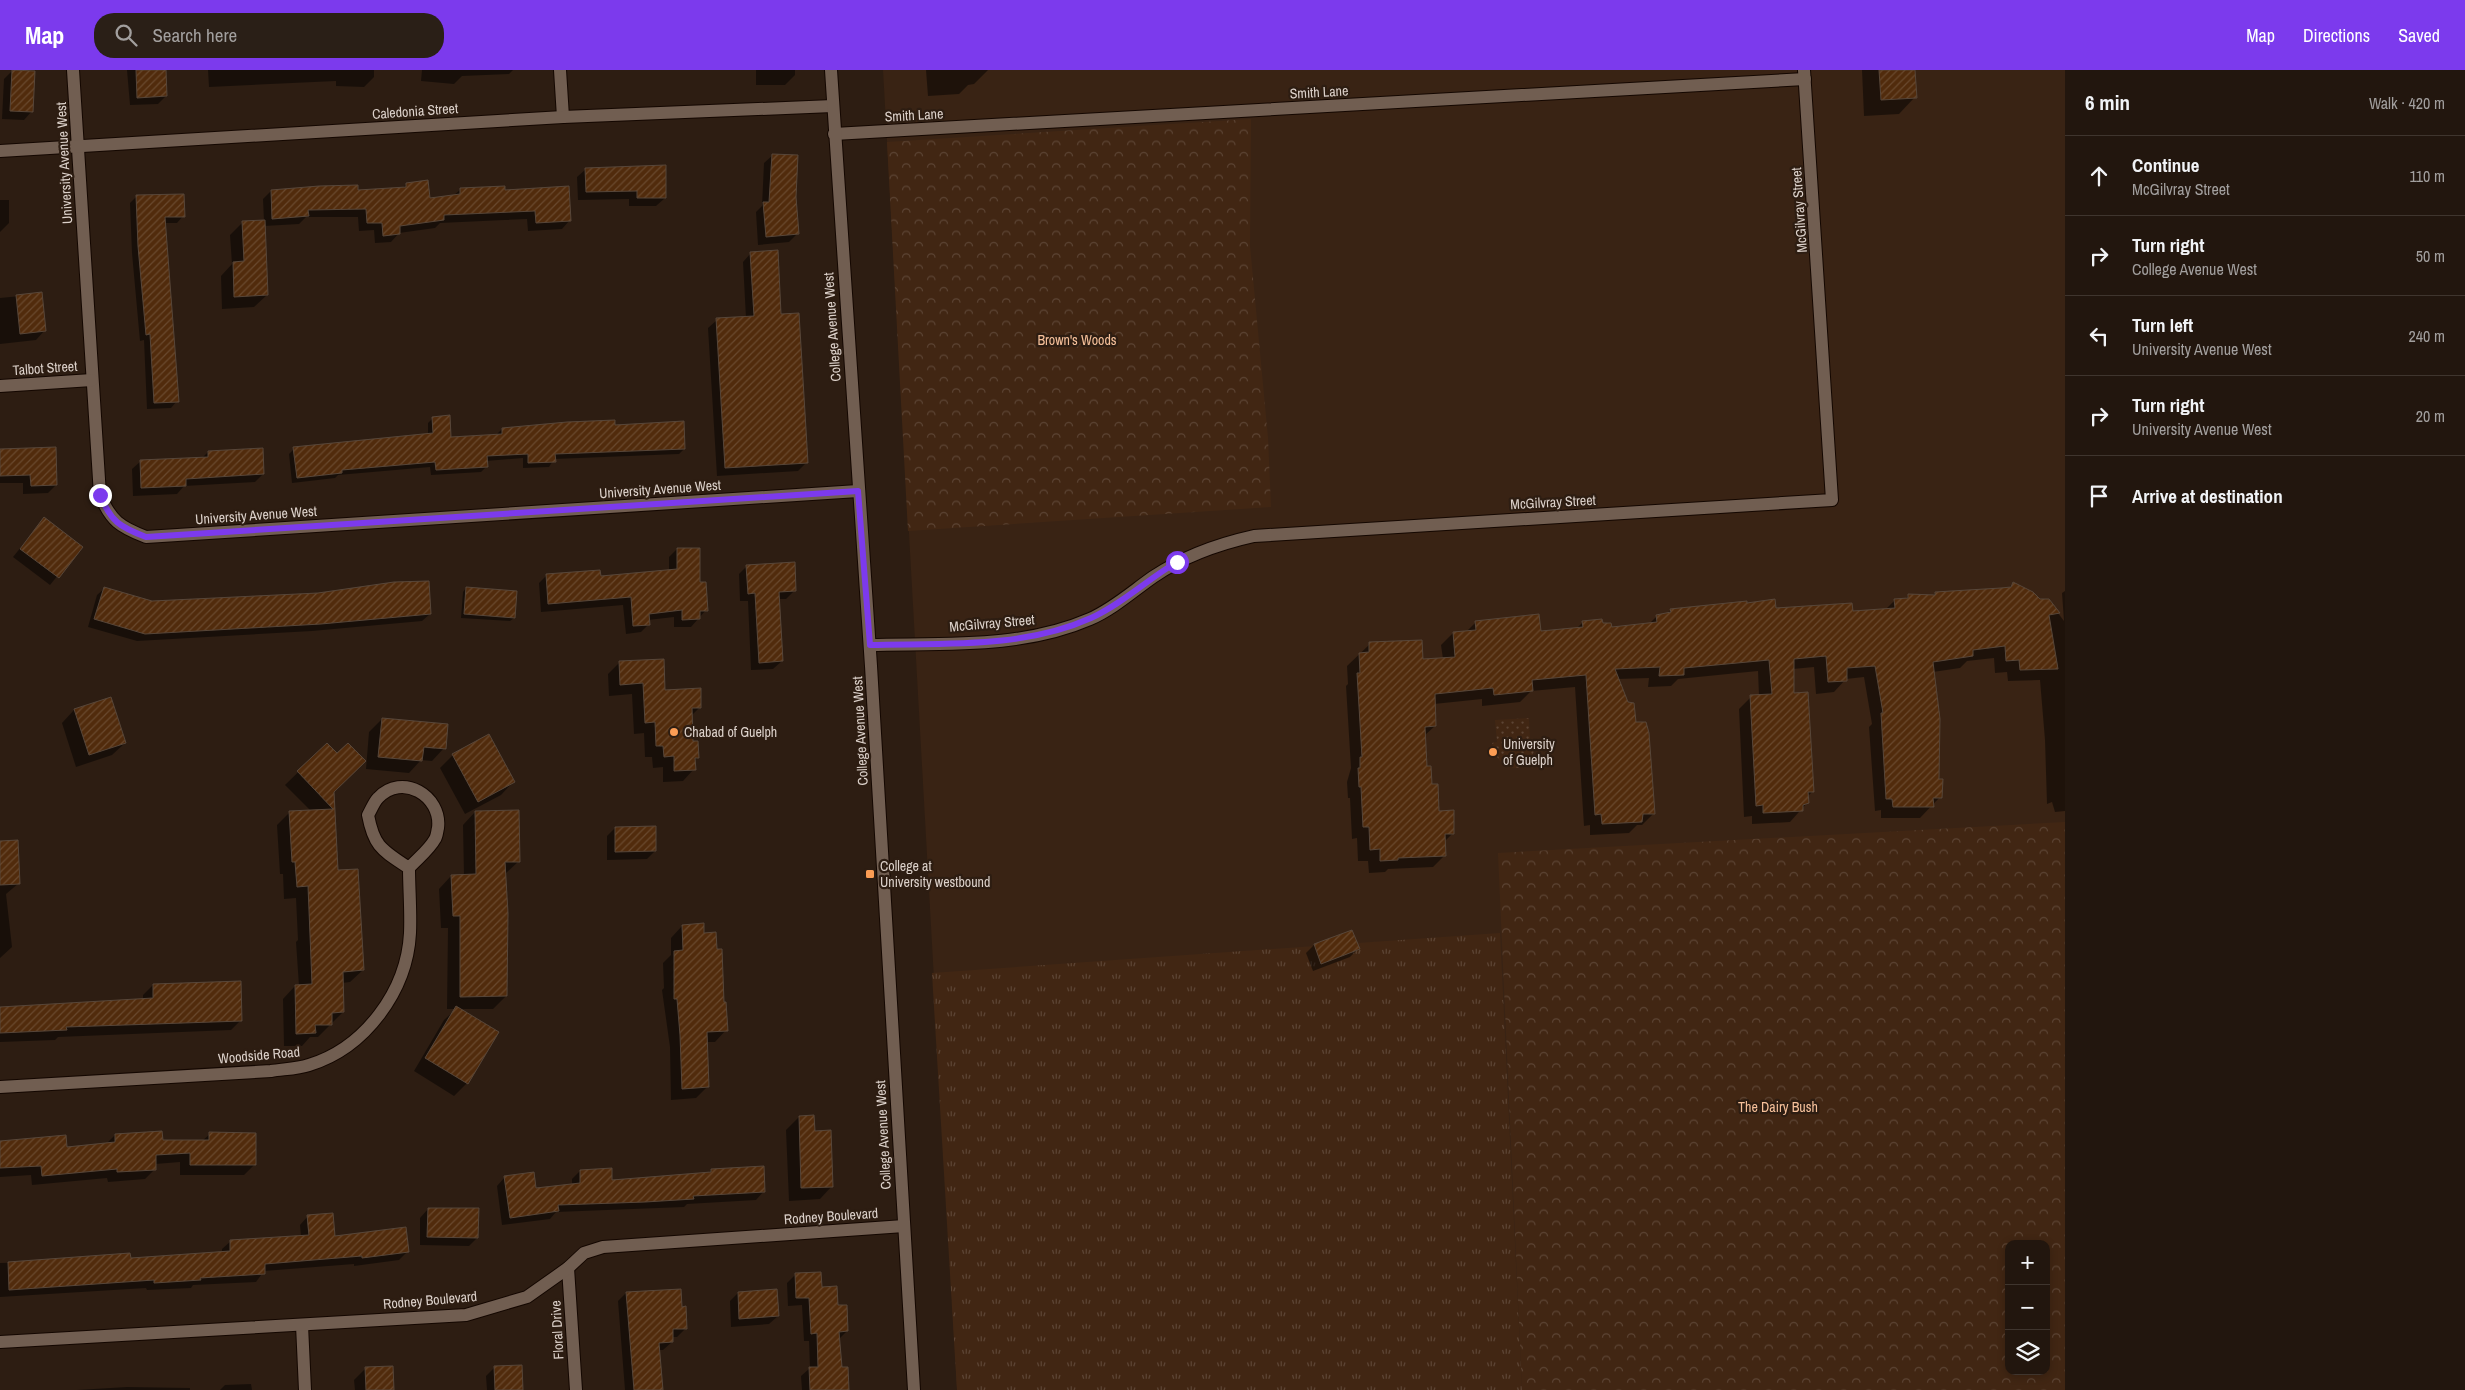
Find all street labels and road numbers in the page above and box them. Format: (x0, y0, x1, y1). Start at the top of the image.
street label: Smith Lane (1289, 81, 1349, 103)
street label: Caledonia Street (371, 99, 459, 123)
street label: University Avenue West (52, 102, 76, 224)
street label: Smith Lane (884, 104, 944, 126)
street label: McGilvray Street (1787, 167, 1811, 253)
street label: College Avenue West (819, 272, 845, 382)
street label: Talbot Street (12, 357, 78, 379)
street label: University Avenue West (598, 476, 722, 502)
street label: McGilvray Street (1510, 491, 1596, 513)
street label: University Avenue West (194, 502, 318, 528)
street label: McGilvray Street (949, 610, 1035, 636)
street label: College Avenue West (848, 676, 872, 786)
street label: Woodside Road (217, 1042, 301, 1068)
street label: College Avenue West (871, 1080, 895, 1190)
street label: Rodney Boulevard (783, 1204, 879, 1228)
street label: Rodney Boulevard (382, 1287, 478, 1313)
street label: Floral Drive (546, 1300, 568, 1360)

